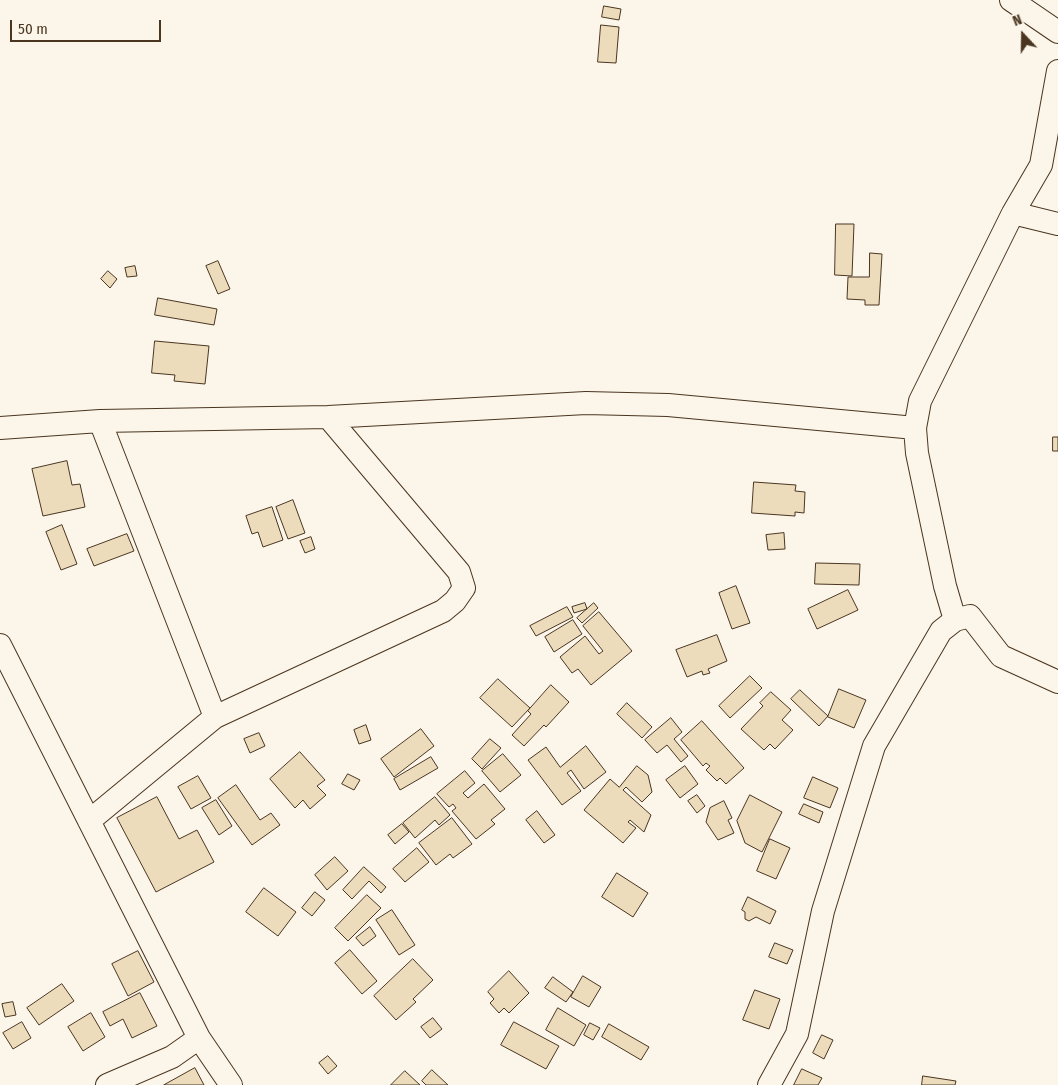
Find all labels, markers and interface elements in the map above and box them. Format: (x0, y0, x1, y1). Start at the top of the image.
scale bar (12, 10, 164, 42)
north arrow (998, 10, 1048, 60)
text: N (1010, 11, 1024, 30)
text: 50 m (18, 20, 48, 38)

